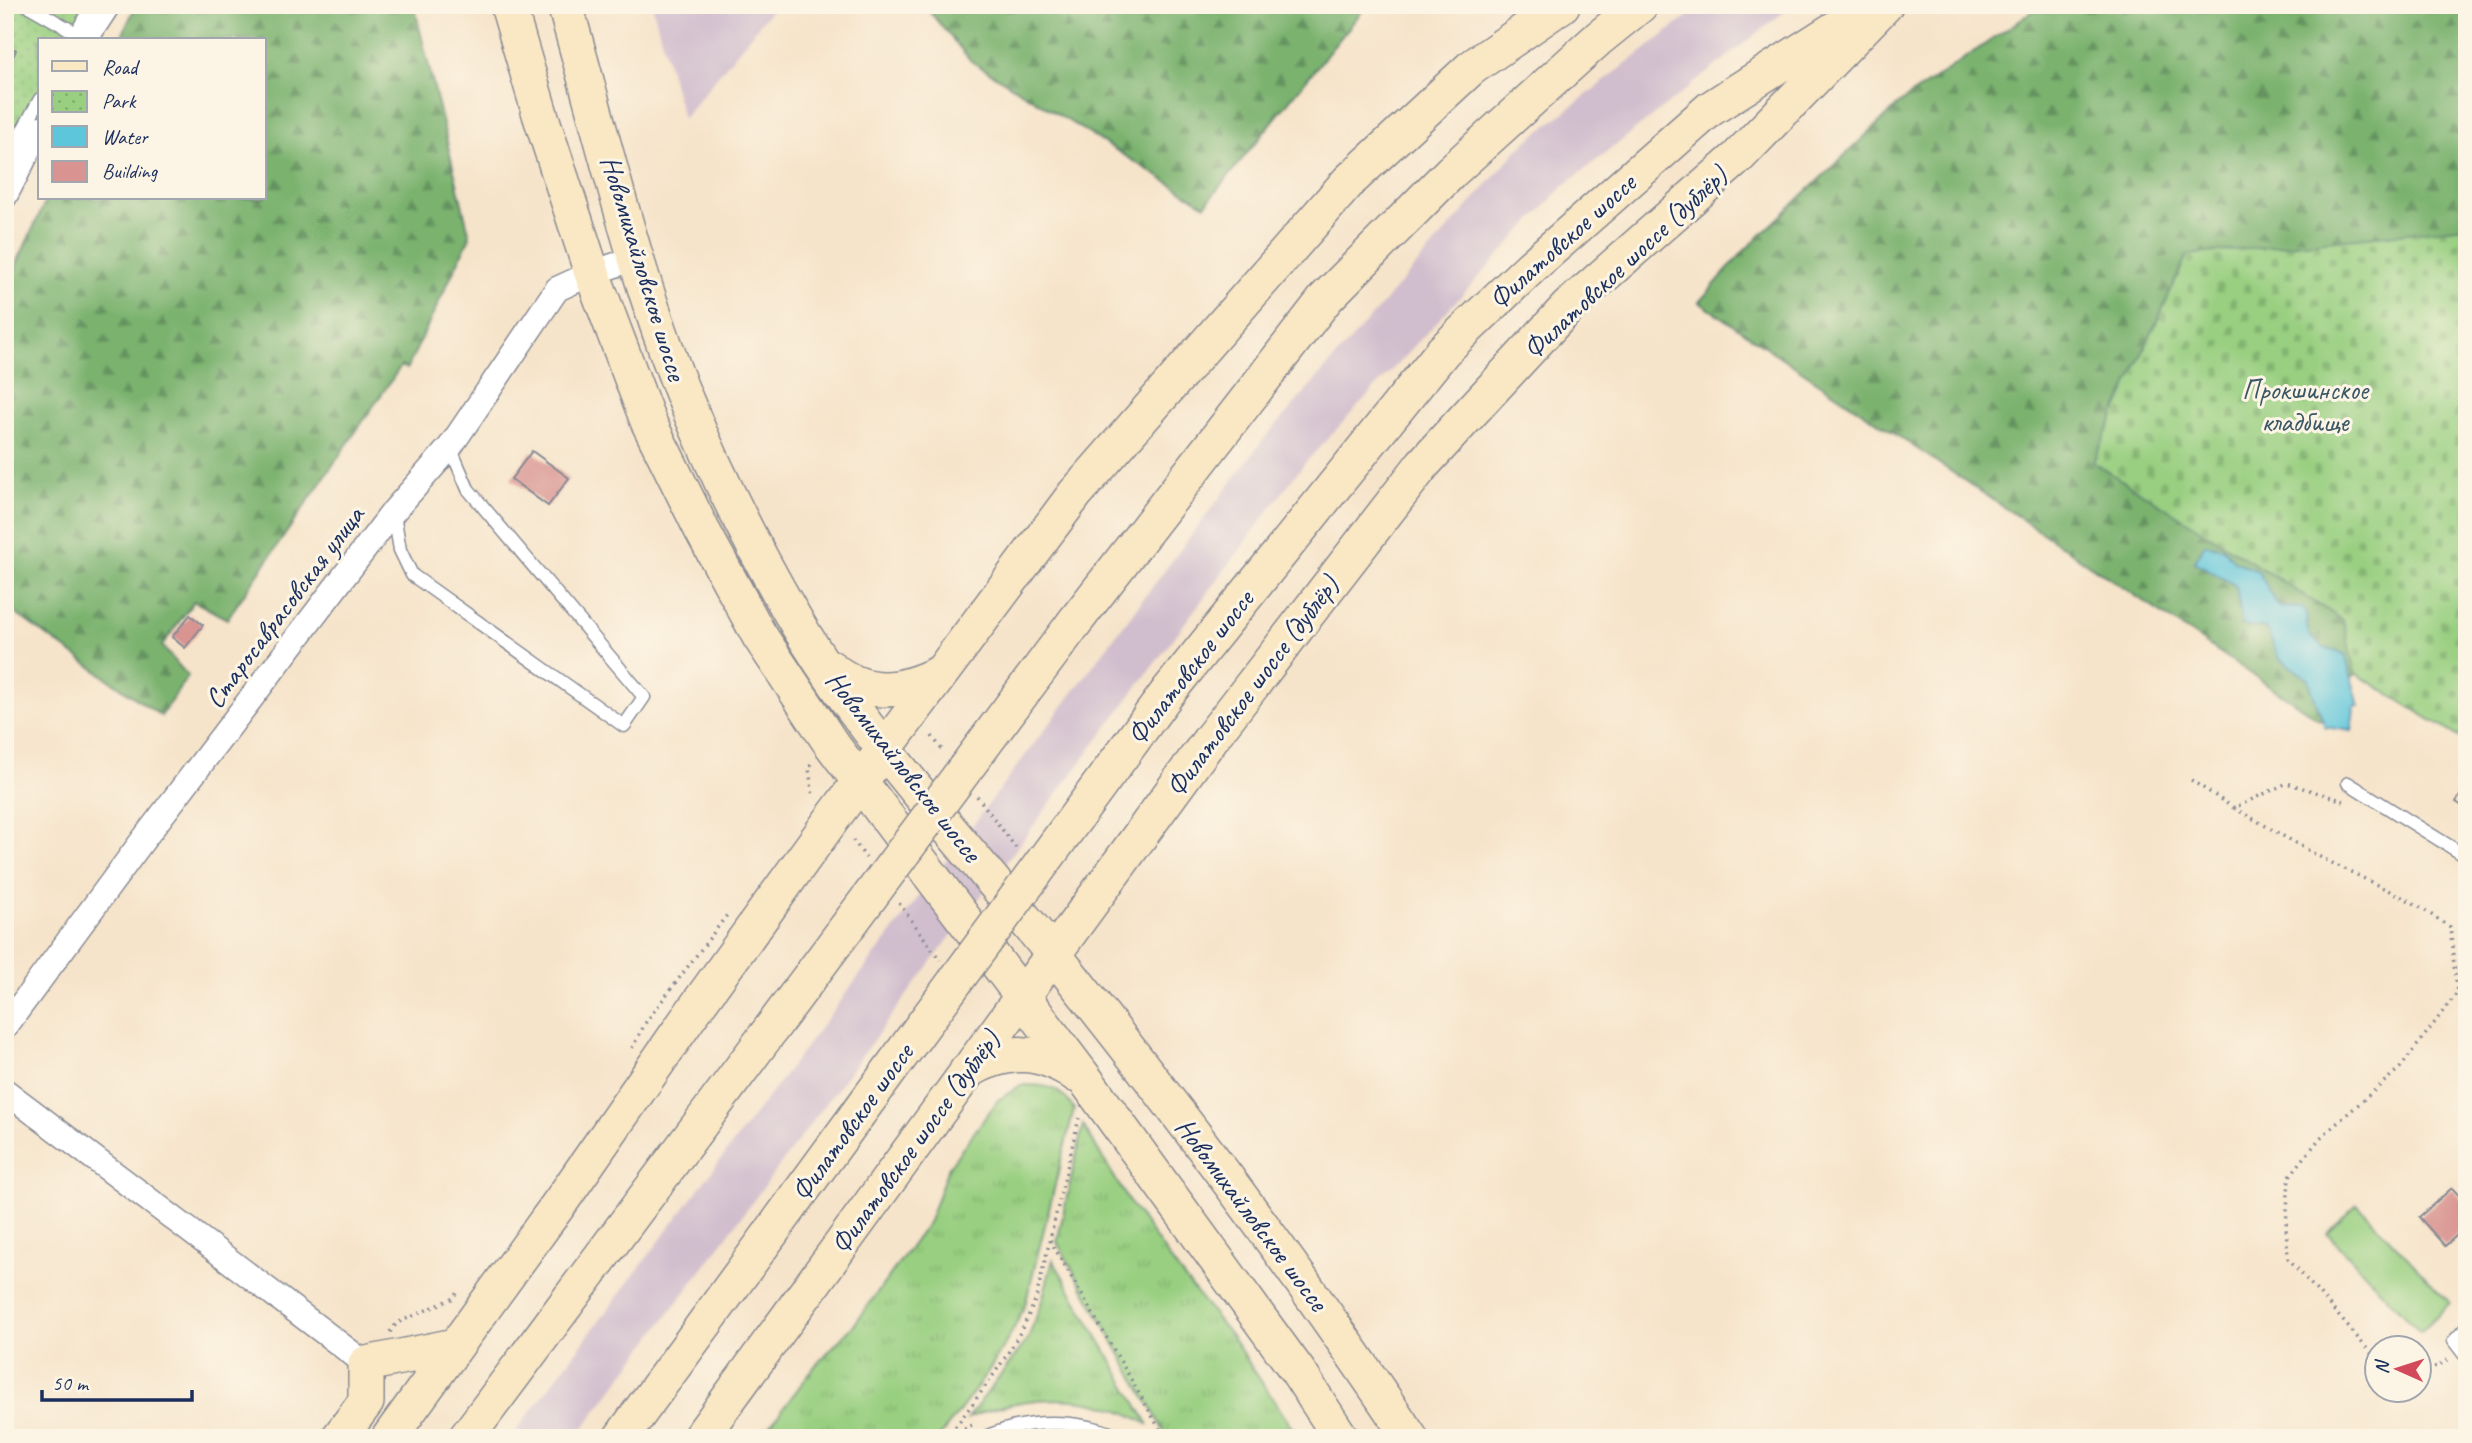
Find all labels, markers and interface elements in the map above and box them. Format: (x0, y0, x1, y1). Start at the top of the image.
legend (38, 38, 266, 200)
text: Road (102, 54, 141, 80)
text: Park (102, 88, 137, 114)
text: Water (102, 124, 149, 150)
street label: Новомихайловское шоссе (593, 151, 695, 386)
street label: Филатовское шоссе (дублёр) (1515, 157, 1736, 366)
text: Building (102, 158, 159, 184)
street label: Филатовское шоссе (1481, 164, 1644, 316)
park label: Прокшинское кладбище (2242, 372, 2370, 439)
street label: Старосаврасовская улица (197, 498, 372, 715)
street label: Филатовское шоссе (дублёр) (1158, 567, 1347, 803)
street label: Филатовское шоссе (1119, 581, 1262, 751)
street label: Новомихайловское шоссе (818, 663, 991, 870)
street label: Филатовское шоссе (дублёр) (822, 1022, 1009, 1260)
street label: Филатовское шоссе (783, 1035, 922, 1208)
street label: Новомихайловское шоссе (1168, 1110, 1337, 1319)
north arrow (2364, 1334, 2434, 1404)
text: N (2370, 1358, 2394, 1375)
scale bar (42, 1359, 192, 1403)
text: 50 m (52, 1370, 90, 1396)

